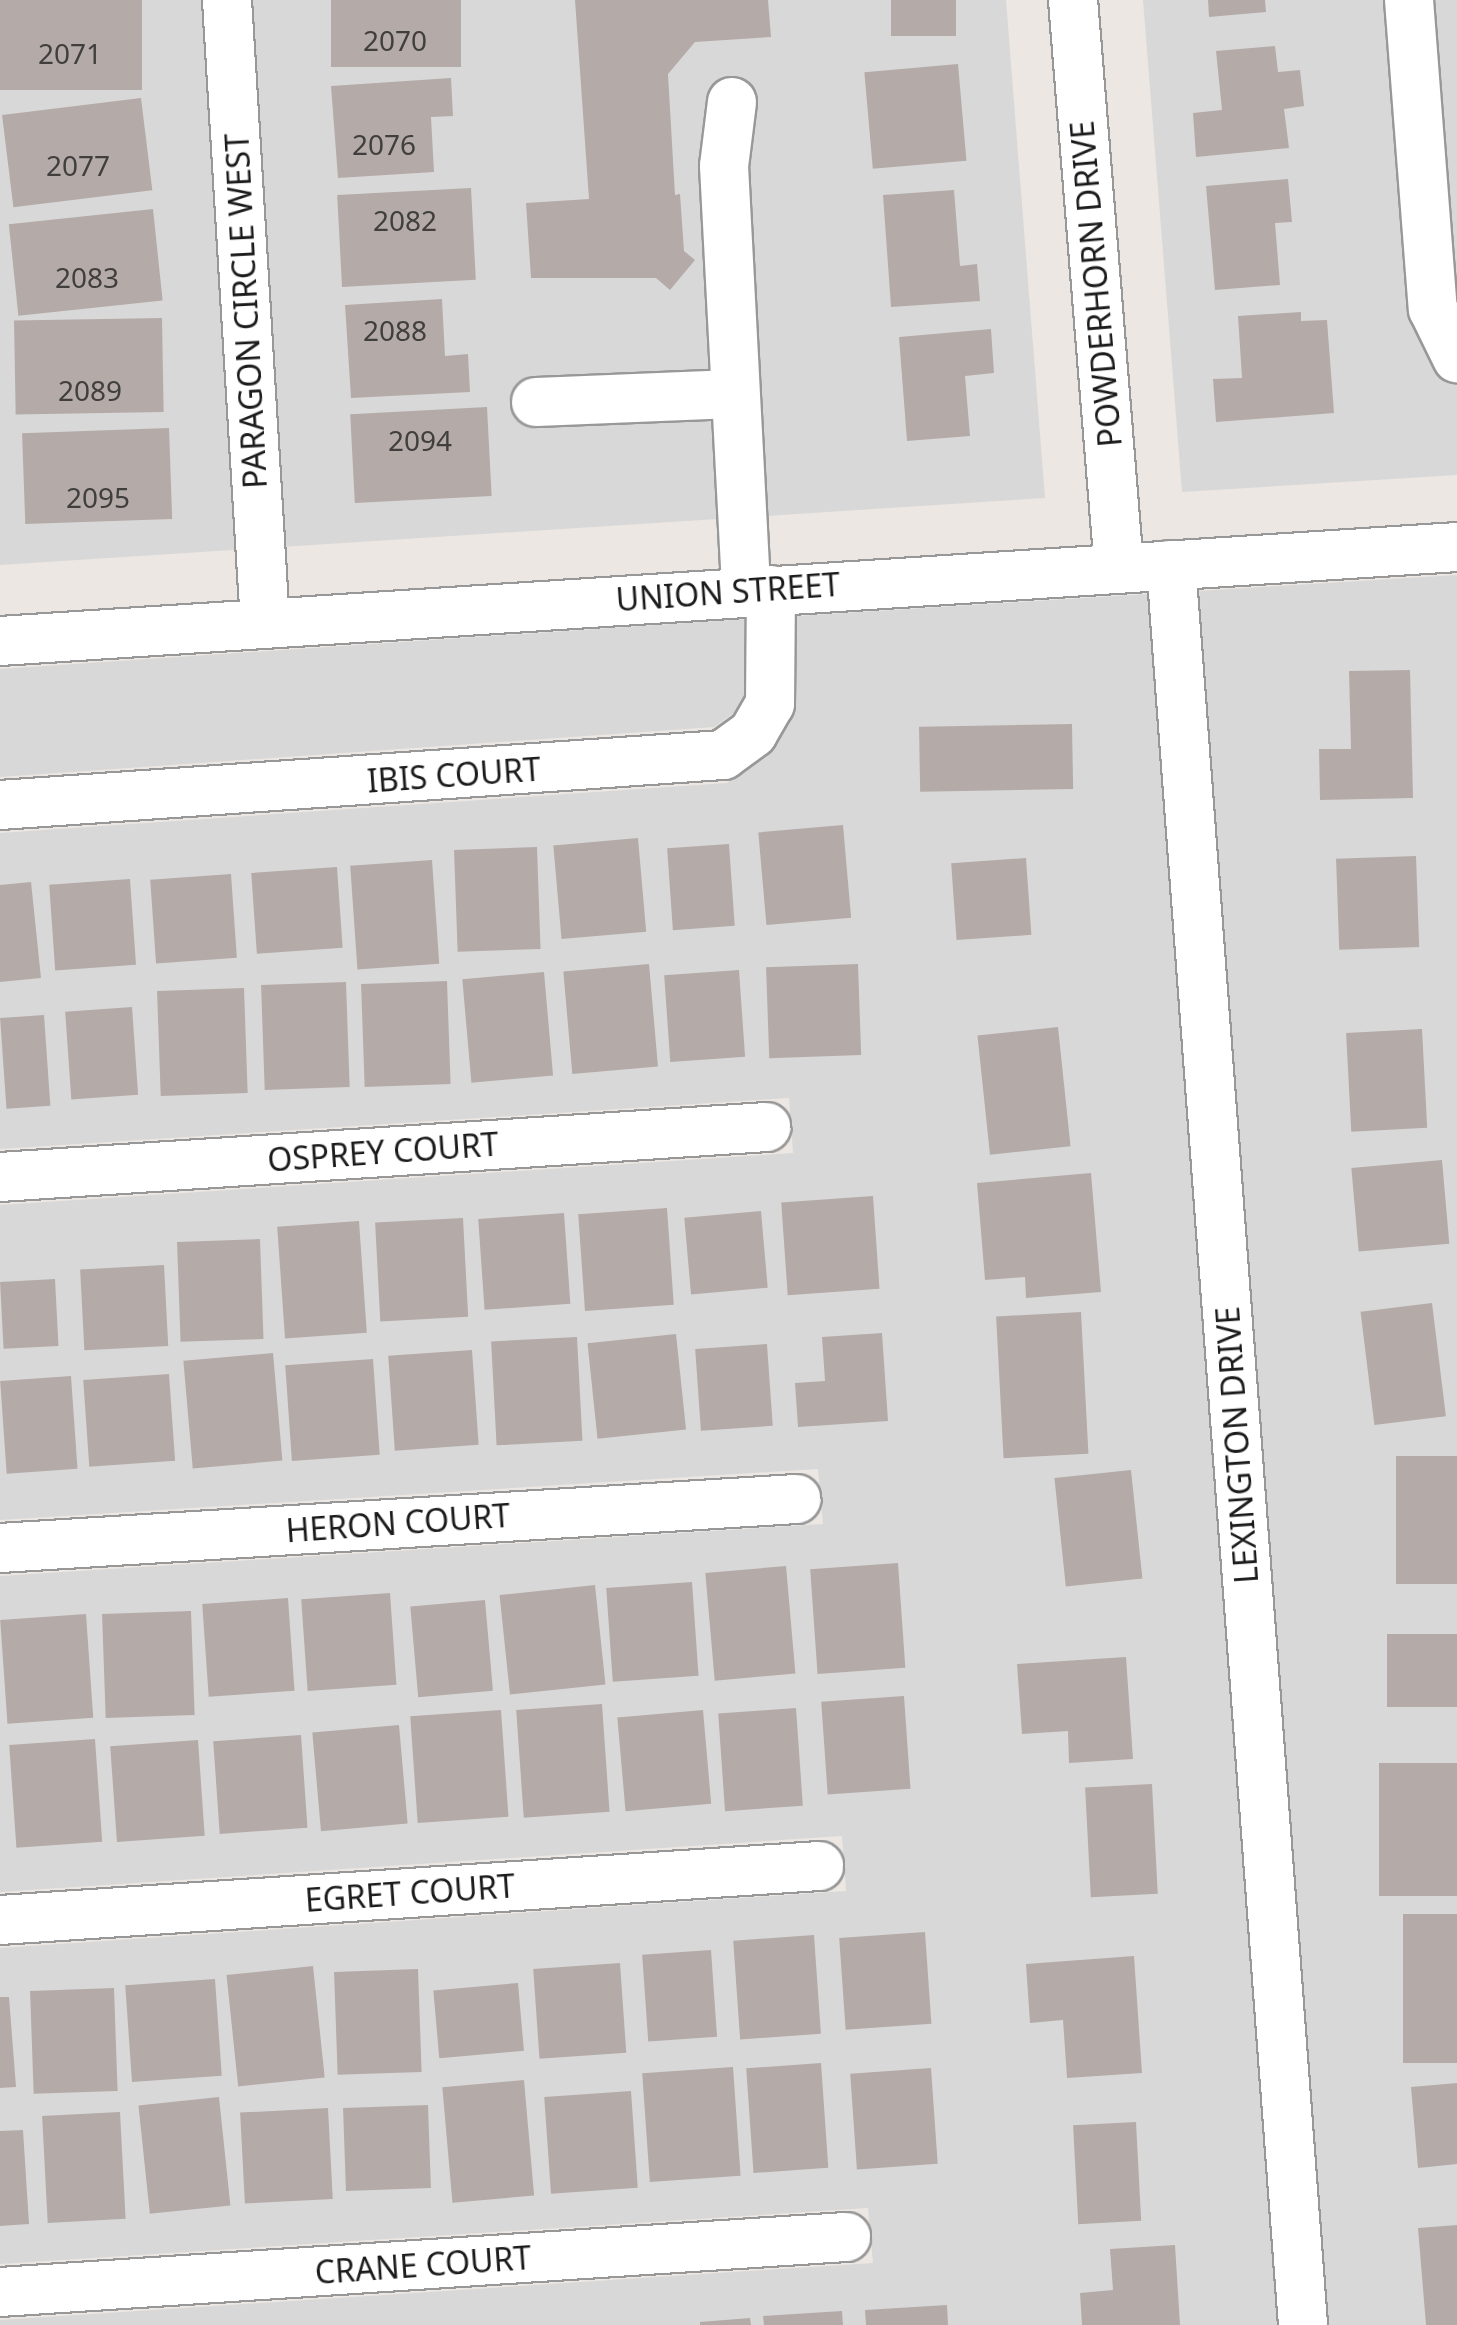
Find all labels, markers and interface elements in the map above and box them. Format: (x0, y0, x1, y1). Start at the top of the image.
house number: 2070 (363, 23, 427, 57)
house number: 2071 (38, 36, 102, 70)
street label: POWDERHORN DRIVE (1063, 119, 1129, 449)
house number: 2076 (352, 127, 416, 161)
street label: PARAGON CIRCLE WEST (218, 132, 274, 490)
house number: 2077 (46, 148, 110, 182)
house number: 2082 (373, 203, 437, 237)
house number: 2083 (55, 260, 119, 294)
house number: 2088 (363, 313, 427, 347)
house number: 2089 (58, 373, 122, 407)
house number: 2094 (388, 423, 452, 457)
house number: 2095 (66, 480, 130, 514)
street label: UNION STREET (615, 565, 841, 619)
street label: IBIS COURT (366, 750, 542, 800)
street label: OSPREY COURT (266, 1125, 500, 1179)
street label: LEXINGTON DRIVE (1208, 1305, 1266, 1585)
street label: HERON COURT (285, 1496, 511, 1550)
street label: EGRET COURT (304, 1867, 516, 1919)
street label: CRANE COURT (314, 2238, 532, 2292)

